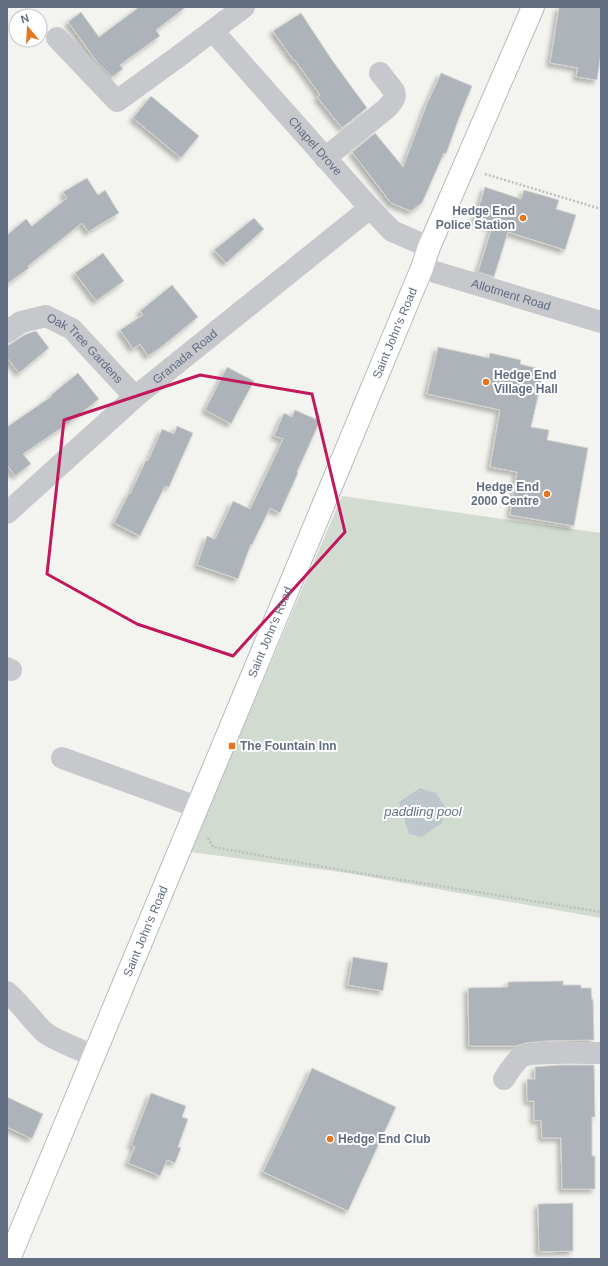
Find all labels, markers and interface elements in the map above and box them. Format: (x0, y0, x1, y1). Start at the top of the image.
north arrow (8, 8, 48, 48)
text: N (19, 12, 31, 25)
street label: Chapel Drove (286, 114, 345, 179)
place label: Hedge End Police Station (436, 204, 515, 232)
marker: Hedge End Police Station (518, 213, 528, 223)
street label: Allotment Road (470, 276, 552, 313)
street label: Saint John's Road (370, 286, 420, 381)
street label: Oak Tree Gardens (44, 310, 126, 386)
street label: Granada Road (150, 327, 220, 387)
place label: Hedge End Village Hall (494, 368, 558, 396)
marker: Hedge End Village Hall (481, 377, 491, 387)
place label: Hedge End 2000 Centre (471, 480, 539, 508)
marker: Hedge End 2000 Centre (542, 489, 552, 499)
street label: Saint John's Road (245, 585, 295, 680)
place label: The Fountain Inn (240, 739, 337, 753)
marker: The Fountain Inn (227, 741, 237, 751)
water label: paddling pool (383, 804, 463, 819)
street label: Saint John's Road (120, 884, 171, 979)
place label: Hedge End Club (338, 1132, 431, 1146)
marker: Hedge End Club (325, 1134, 335, 1144)

